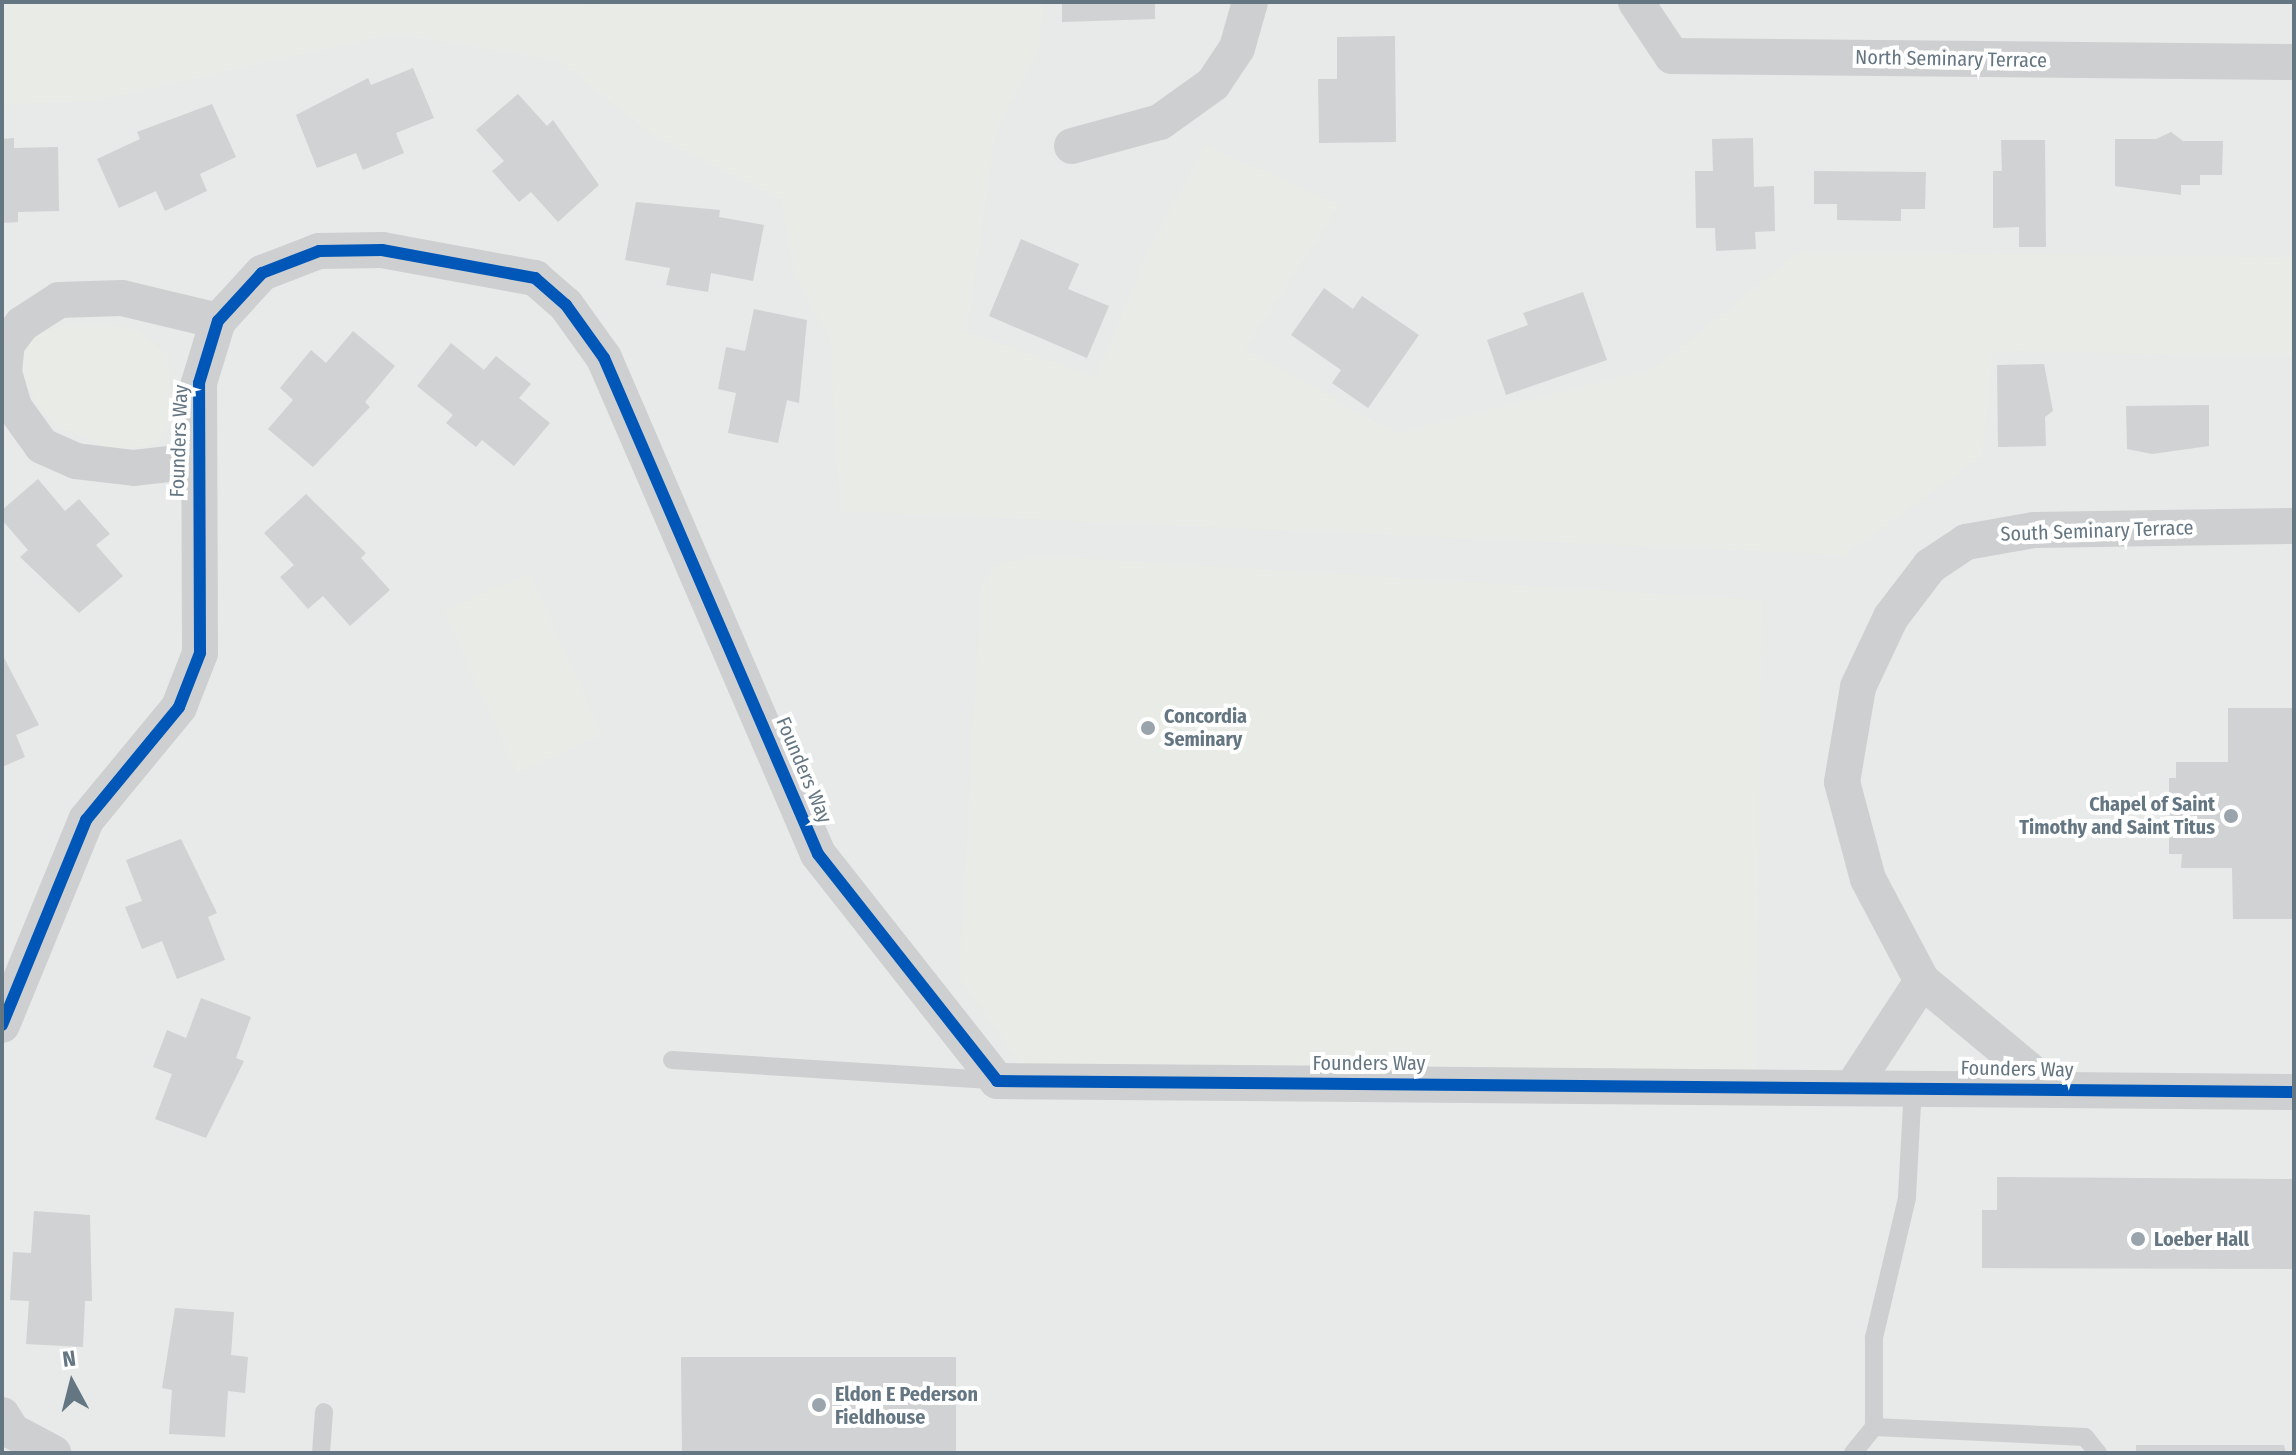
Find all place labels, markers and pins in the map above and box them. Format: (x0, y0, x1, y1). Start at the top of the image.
place label: Concordia Seminary (1164, 704, 1247, 751)
marker: Concordia Seminary (1139, 719, 1157, 737)
place label: Chapel of Saint Timothy and Saint Titus (2019, 792, 2215, 839)
marker: Chapel of Saint Timothy and Saint Titus (2222, 807, 2240, 825)
place label: Loeber Hall (2154, 1227, 2249, 1251)
marker: Loeber Hall (2129, 1230, 2147, 1248)
place label: Eldon E Pederson Fieldhouse (835, 1382, 978, 1429)
marker: Eldon E Pederson Fieldhouse (810, 1396, 828, 1414)

